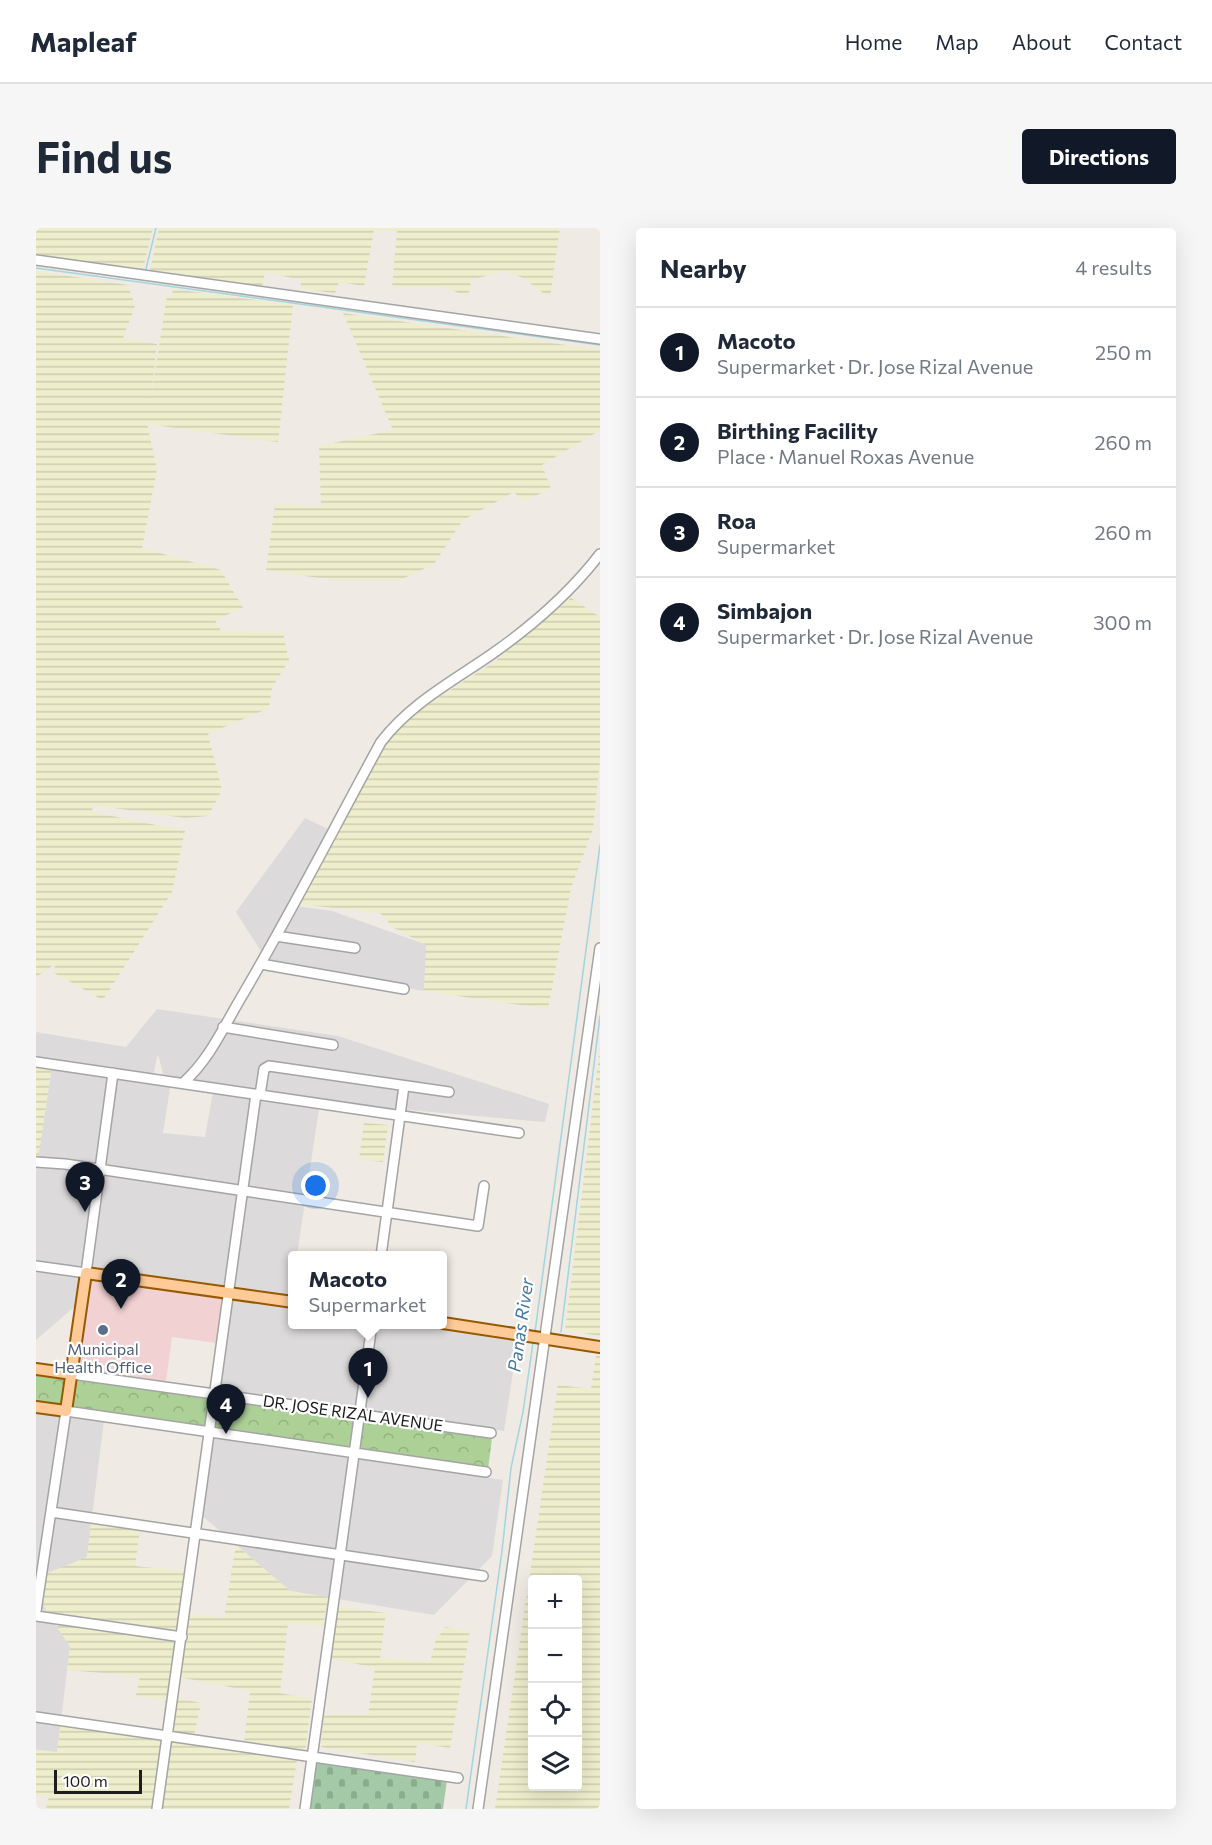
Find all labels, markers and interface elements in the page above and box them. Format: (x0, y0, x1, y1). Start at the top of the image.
text: Mapleaf (30, 24, 137, 58)
text: Home (845, 29, 902, 54)
text: Map (935, 29, 979, 54)
text: About (1012, 29, 1071, 54)
text: Contact (1104, 29, 1182, 54)
button: Directions (1022, 129, 1176, 184)
text: Find us (36, 130, 172, 182)
text: Nearby (660, 252, 747, 283)
text: 4 results (1075, 255, 1152, 279)
text: Macoto (717, 327, 796, 354)
text: 1 (675, 340, 684, 364)
text: 250 m (1095, 340, 1152, 364)
text: Supermarket · Dr. Jose Rizal Avenue (717, 354, 1033, 378)
text: Birthing Facility (717, 417, 878, 444)
text: 2 (674, 430, 685, 454)
text: 260 m (1094, 430, 1152, 454)
text: Place · Manuel Roxas Avenue (717, 444, 974, 468)
text: Roa (717, 507, 756, 534)
text: 3 (674, 520, 685, 544)
text: 260 m (1094, 520, 1152, 544)
text: Supermarket (717, 534, 835, 558)
text: Simbajon (717, 597, 812, 624)
text: 4 (673, 610, 686, 634)
text: 300 m (1093, 610, 1152, 634)
text: Supermarket · Dr. Jose Rizal Avenue (717, 624, 1033, 648)
pin: 3 (65, 1162, 104, 1212)
your location (301, 1171, 330, 1200)
popup (288, 1251, 447, 1329)
pin: 2 (102, 1260, 140, 1309)
text: Macoto (308, 1265, 387, 1292)
water label: Panas River (503, 1276, 538, 1373)
text: Supermarket (308, 1292, 427, 1316)
marker: Municipal Health Office (96, 1323, 110, 1337)
place label: Municipal Health Office (54, 1339, 152, 1376)
pin: 1 (348, 1348, 388, 1398)
pin: 4 (206, 1384, 246, 1434)
street label: DR. JOSE RIZAL AVENUE (262, 1390, 444, 1435)
map controls (528, 1575, 582, 1791)
button: + (528, 1575, 582, 1629)
button: − (528, 1629, 582, 1683)
button: locate (528, 1683, 582, 1737)
button: layers (528, 1737, 582, 1791)
scale bar (54, 1767, 142, 1794)
text: 100 m (63, 1771, 108, 1790)

